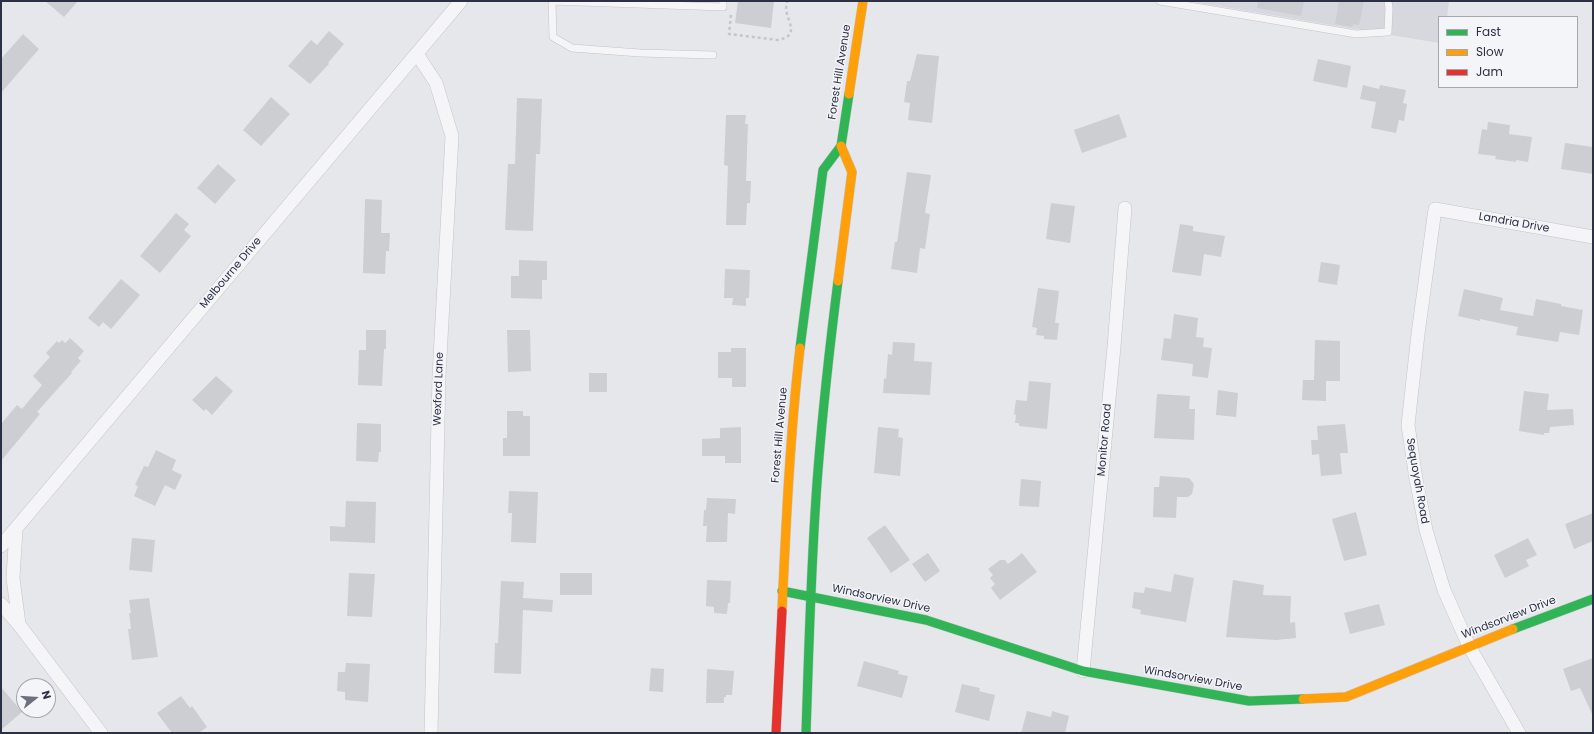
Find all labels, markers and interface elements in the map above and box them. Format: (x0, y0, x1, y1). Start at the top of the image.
legend (1438, 16, 1578, 88)
street label: Forest Hill Avenue (826, 23, 854, 121)
text: Fast (1476, 23, 1501, 40)
text: Slow (1476, 43, 1504, 60)
text: Jam (1476, 63, 1503, 80)
street label: Landria Drive (1478, 210, 1550, 236)
street label: Melbourne Drive (197, 235, 265, 311)
street label: Wexford Lane (431, 352, 447, 426)
street label: Forest Hill Avenue (769, 387, 791, 483)
street label: Monitor Road (1095, 403, 1115, 477)
street label: Sequoyah Road (1403, 437, 1431, 525)
street label: Windsorview Drive (831, 582, 931, 616)
street label: Windsorview Drive (1460, 594, 1558, 642)
street label: Windsorview Drive (1143, 664, 1243, 694)
north arrow (16, 678, 56, 718)
text: N (38, 688, 55, 701)

